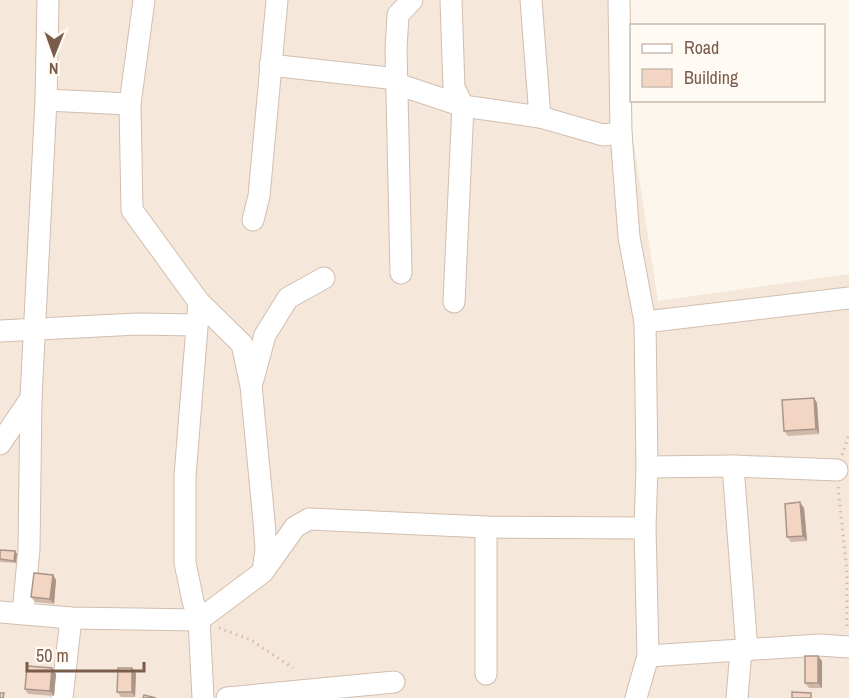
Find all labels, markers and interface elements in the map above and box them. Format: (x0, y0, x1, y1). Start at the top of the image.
north arrow (24, 24, 84, 84)
legend (630, 24, 825, 102)
text: Road (684, 35, 719, 60)
text: N (49, 58, 59, 80)
text: Building (684, 65, 739, 90)
scale bar (27, 635, 144, 673)
text: 50 m (36, 643, 69, 668)

